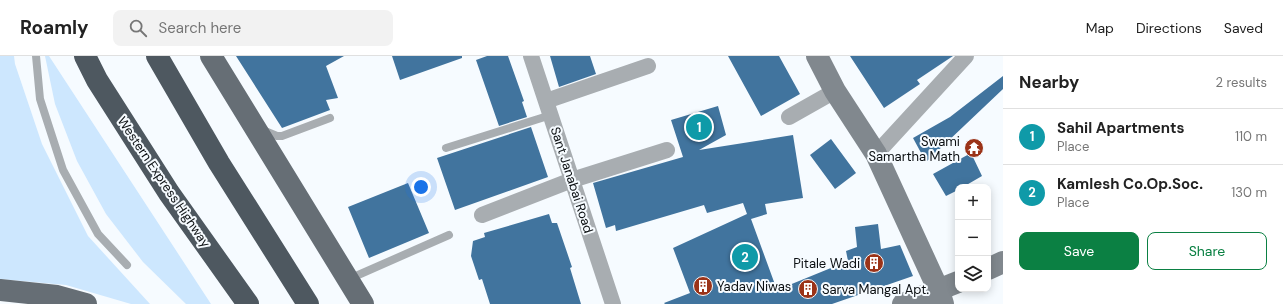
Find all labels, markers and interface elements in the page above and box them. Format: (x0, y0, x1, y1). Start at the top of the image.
search box (113, 10, 393, 46)
text: Roamly (20, 15, 89, 40)
icon: search (127, 17, 149, 39)
text: Search here (159, 18, 241, 38)
text: Map (1086, 19, 1114, 37)
text: Directions (1136, 19, 1202, 37)
text: Saved (1224, 19, 1263, 37)
text: Nearby (1019, 71, 1079, 93)
text: 2 results (1216, 74, 1267, 91)
pin: 1 (686, 112, 712, 142)
street label: Western Express Highway (114, 113, 214, 251)
text: Sahil Apartments (1057, 118, 1185, 138)
street label: Sant Janabai Road (547, 125, 597, 235)
text: 1 (1030, 128, 1034, 145)
text: 110 m (1235, 128, 1267, 145)
place label: Swami Samartha Math (868, 133, 960, 165)
temple icon: Swami Samartha Math (963, 137, 985, 159)
text: Place (1057, 138, 1089, 155)
text: Kamlesh Co.Op.Soc. (1057, 174, 1203, 194)
your location (411, 177, 431, 197)
map controls (955, 184, 991, 292)
button: + (955, 184, 991, 220)
text: 2 (1028, 184, 1036, 201)
text: 130 m (1231, 184, 1267, 201)
text: Place (1057, 194, 1089, 211)
button: − (955, 220, 991, 256)
button: Save (1019, 232, 1139, 270)
button: Share (1147, 232, 1267, 270)
pin: 2 (732, 242, 758, 272)
building icon: Pitale Wadi (863, 252, 885, 274)
place label: Pitale Wadi (793, 255, 860, 272)
button: layers (955, 256, 991, 292)
building icon: Yadav Niwas (692, 275, 714, 297)
place label: Yadav Niwas (717, 278, 791, 295)
building icon: Sarva Mangal Apt. (797, 278, 819, 300)
place label: Sarva Mangal Apt. (822, 281, 929, 298)

